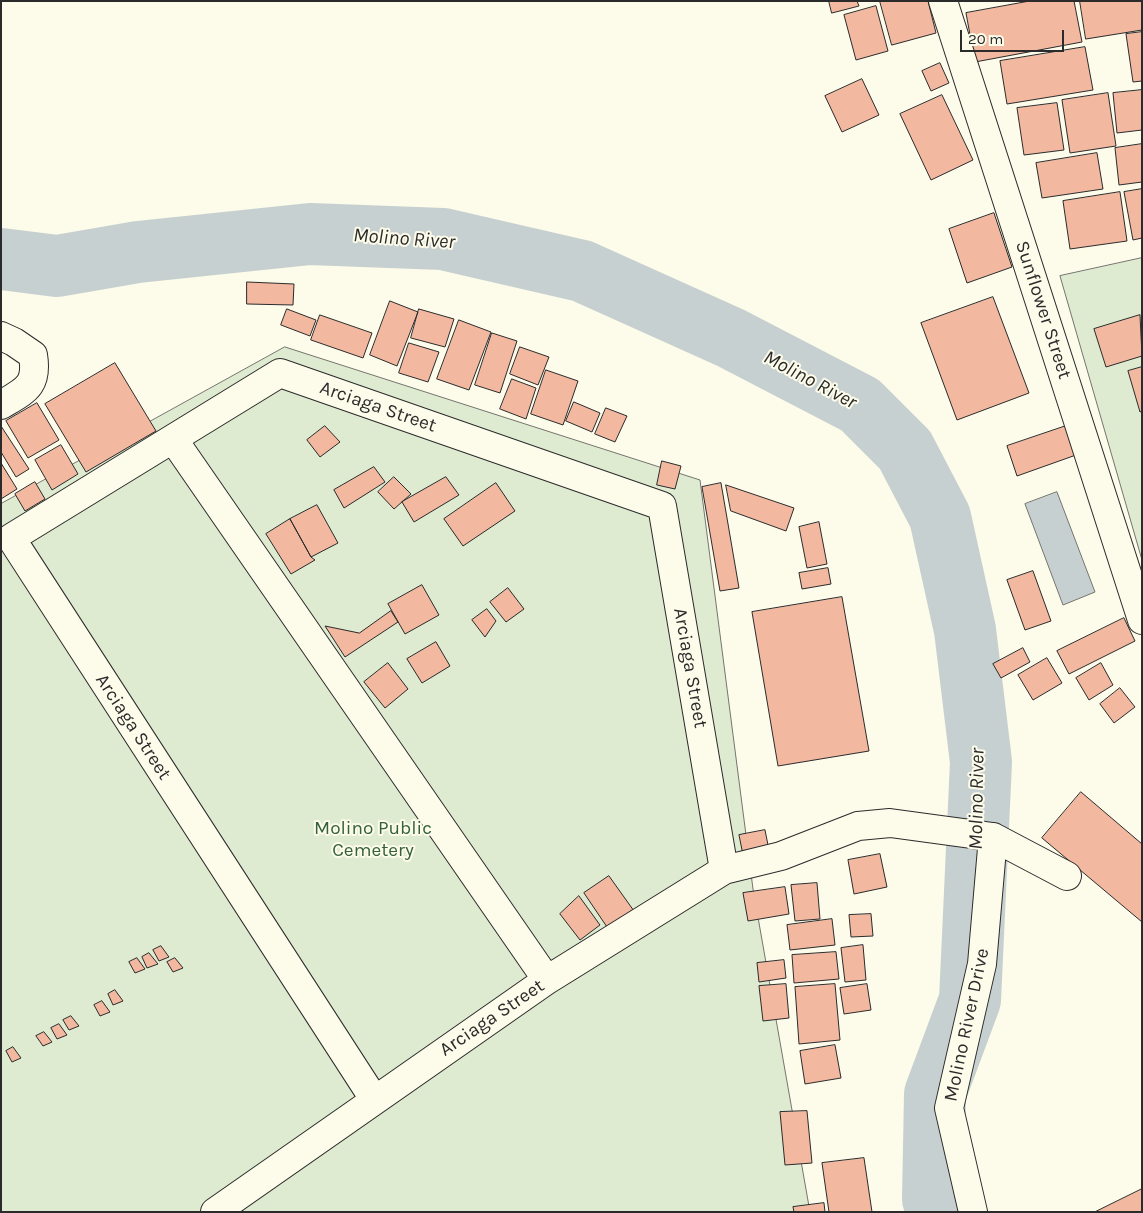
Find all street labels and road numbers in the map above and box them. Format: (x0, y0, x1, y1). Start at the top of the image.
street label: Sunflower Street (1010, 238, 1076, 382)
street label: Arciaga Street (317, 376, 439, 438)
street label: Arciaga Street (668, 606, 712, 730)
street label: Arciaga Street (90, 670, 176, 784)
street label: Molino River Drive (940, 946, 994, 1104)
street label: Arciaga Street (435, 975, 549, 1061)

